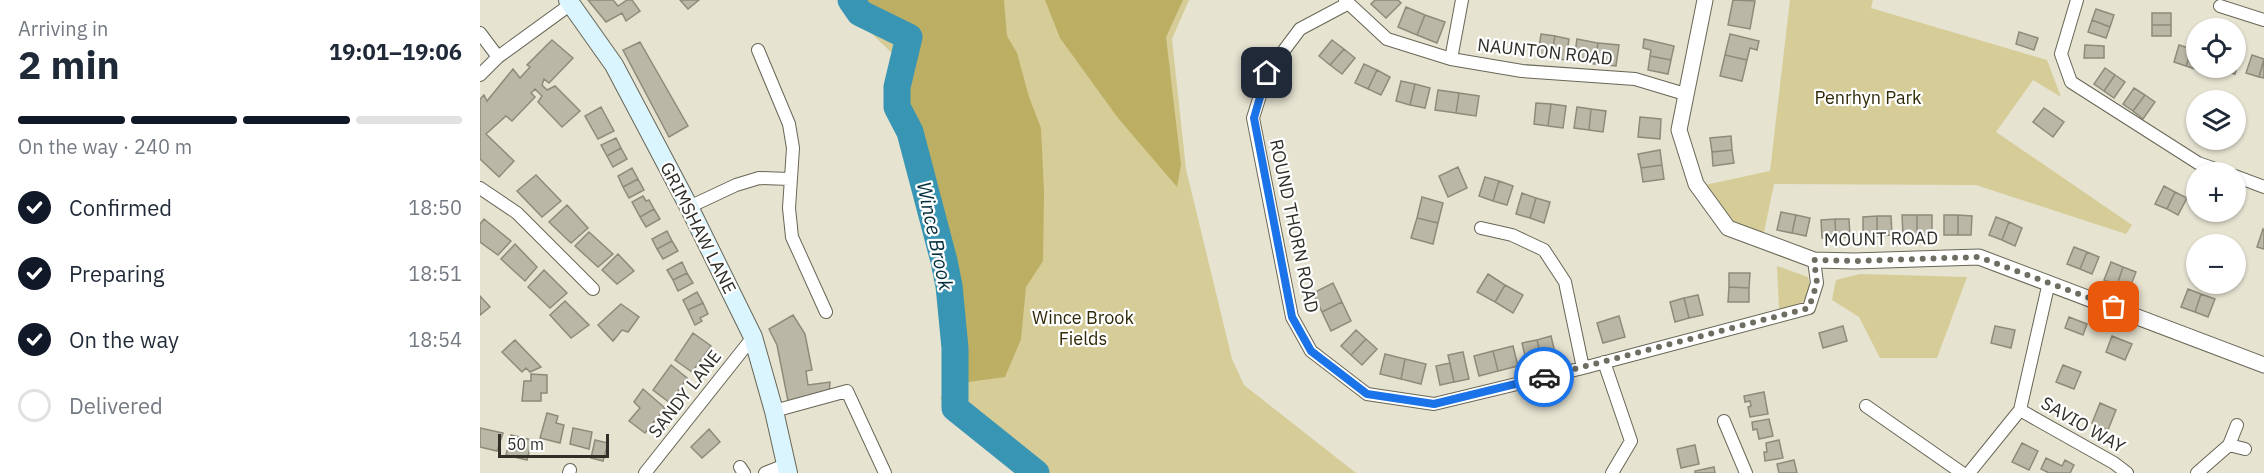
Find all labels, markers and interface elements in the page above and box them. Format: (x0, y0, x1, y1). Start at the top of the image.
text: Arriving in (18, 15, 108, 42)
map controls (2186, 18, 2246, 294)
button: locate (2186, 18, 2246, 78)
street label: NAUNTON ROAD (1476, 33, 1614, 70)
text: 19:01–19:06 (329, 37, 462, 66)
text: 2 min (18, 39, 120, 90)
pin (1241, 47, 1292, 98)
icon: home (1250, 56, 1283, 89)
park label: Penrhyn Park (1814, 86, 1922, 109)
button: layers (2186, 90, 2246, 150)
text: On the way · 240 m (18, 133, 192, 160)
street label: ROUND THORN ROAD (1265, 137, 1324, 315)
street label: GRIMSHAW LANE (655, 158, 742, 298)
button: + (2186, 162, 2246, 222)
water label: Wince Brook (911, 179, 960, 293)
icon: check (18, 191, 51, 224)
text: Confirmed (69, 193, 172, 222)
text: 18:50 (408, 194, 462, 221)
street label: MOUNT ROAD (1824, 226, 1938, 251)
button: − (2186, 234, 2246, 294)
icon: check (18, 257, 51, 290)
text: Preparing (69, 259, 164, 288)
text: 18:51 (408, 260, 462, 287)
pin (2088, 281, 2139, 332)
icon: bag (2097, 290, 2130, 323)
park label: Wince Brook Fields (1032, 306, 1134, 350)
icon: check (18, 323, 51, 356)
text: On the way (69, 325, 179, 354)
text: 18:54 (408, 326, 462, 353)
street label: SANDY LANE (643, 345, 726, 442)
courier (1514, 347, 1574, 407)
icon: car (1528, 361, 1561, 394)
text: Delivered (69, 391, 163, 420)
street label: SAVIO WAY (2037, 391, 2130, 458)
scale bar (498, 431, 609, 458)
text: 50 m (507, 434, 544, 454)

